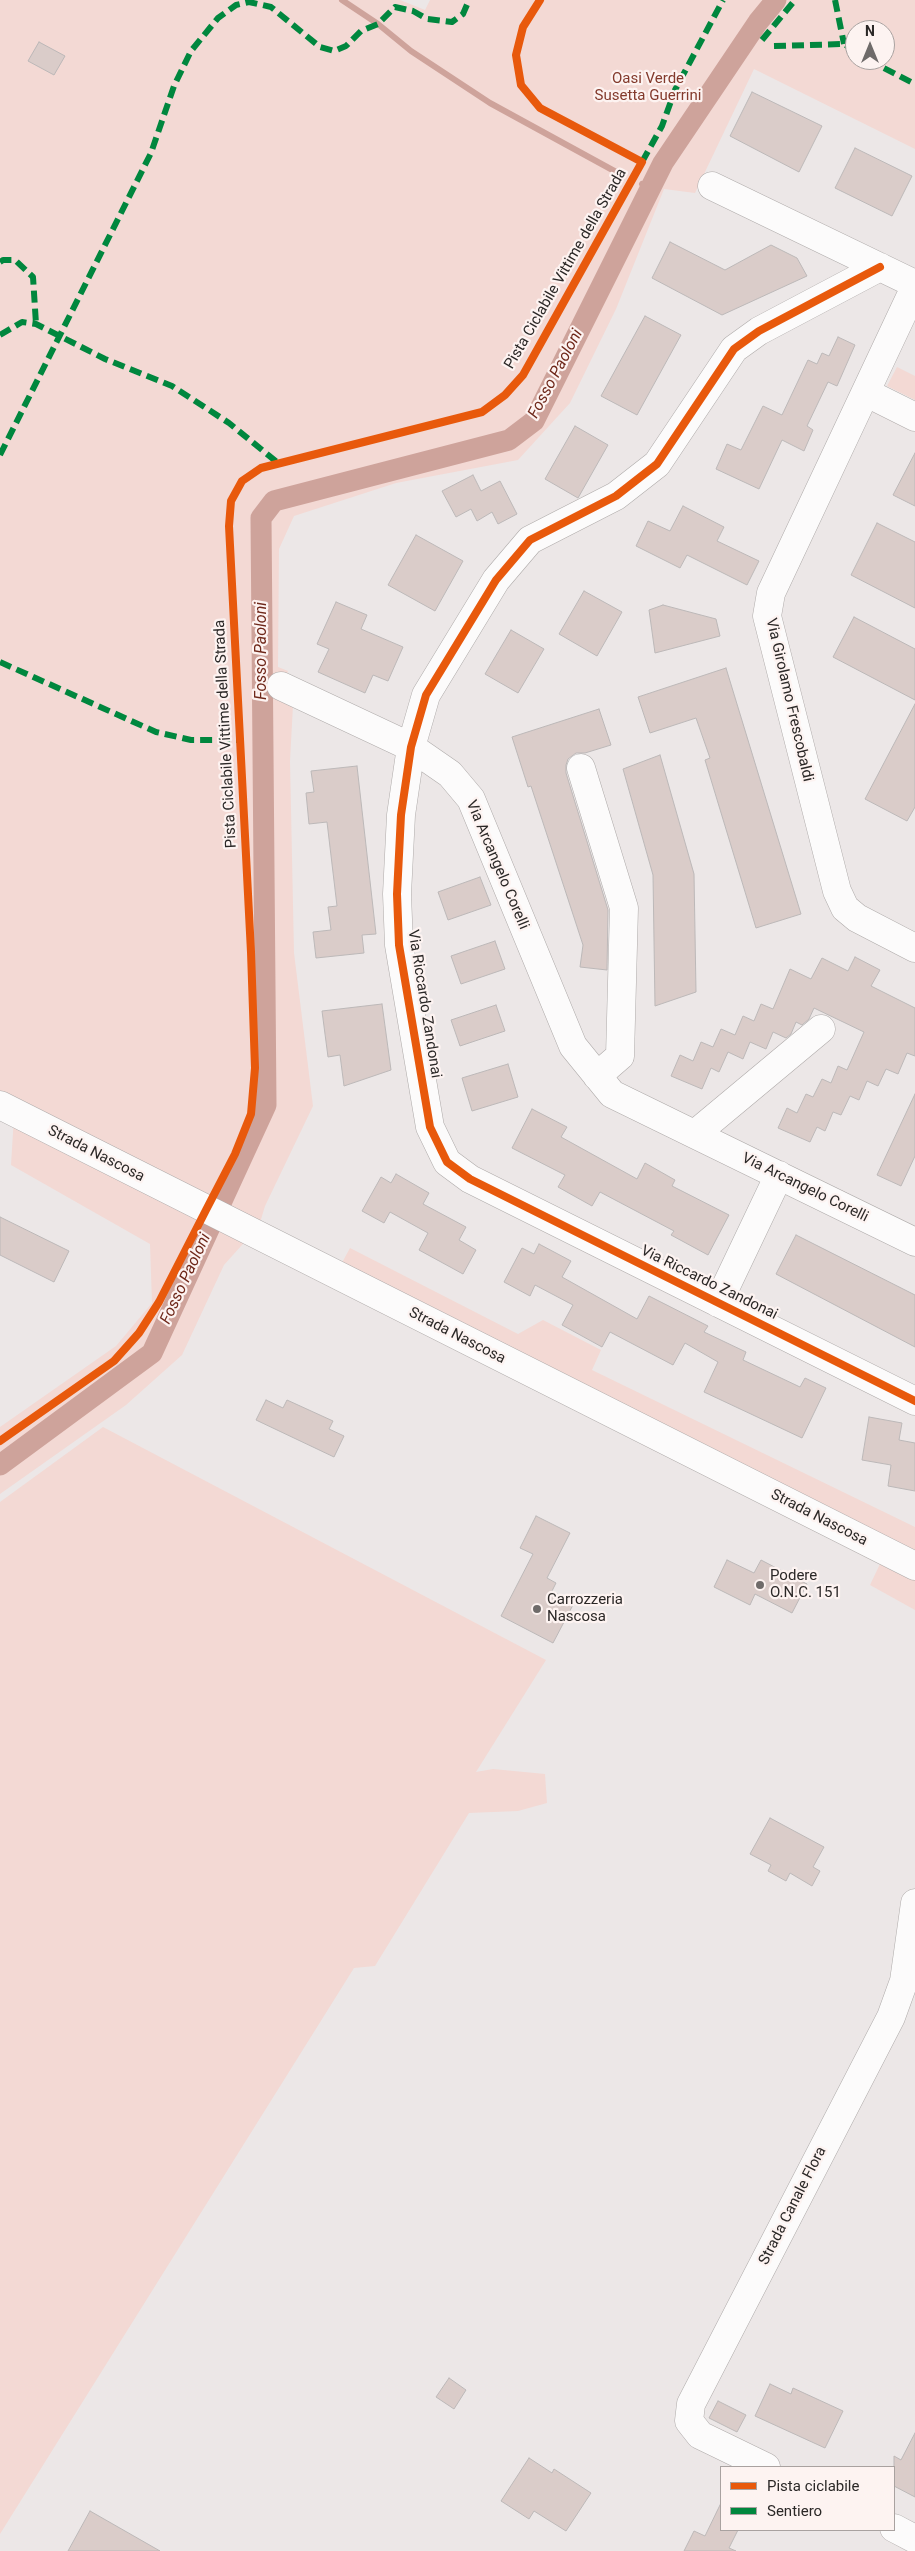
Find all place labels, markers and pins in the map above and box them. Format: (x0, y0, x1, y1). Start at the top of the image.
place label: Podere O.N.C. 151 (770, 1567, 841, 1602)
marker: Podere O.N.C. 151 (754, 1579, 766, 1591)
place label: Carrozzeria Nascosa (547, 1591, 623, 1626)
marker: Carrozzeria Nascosa (531, 1603, 543, 1615)

